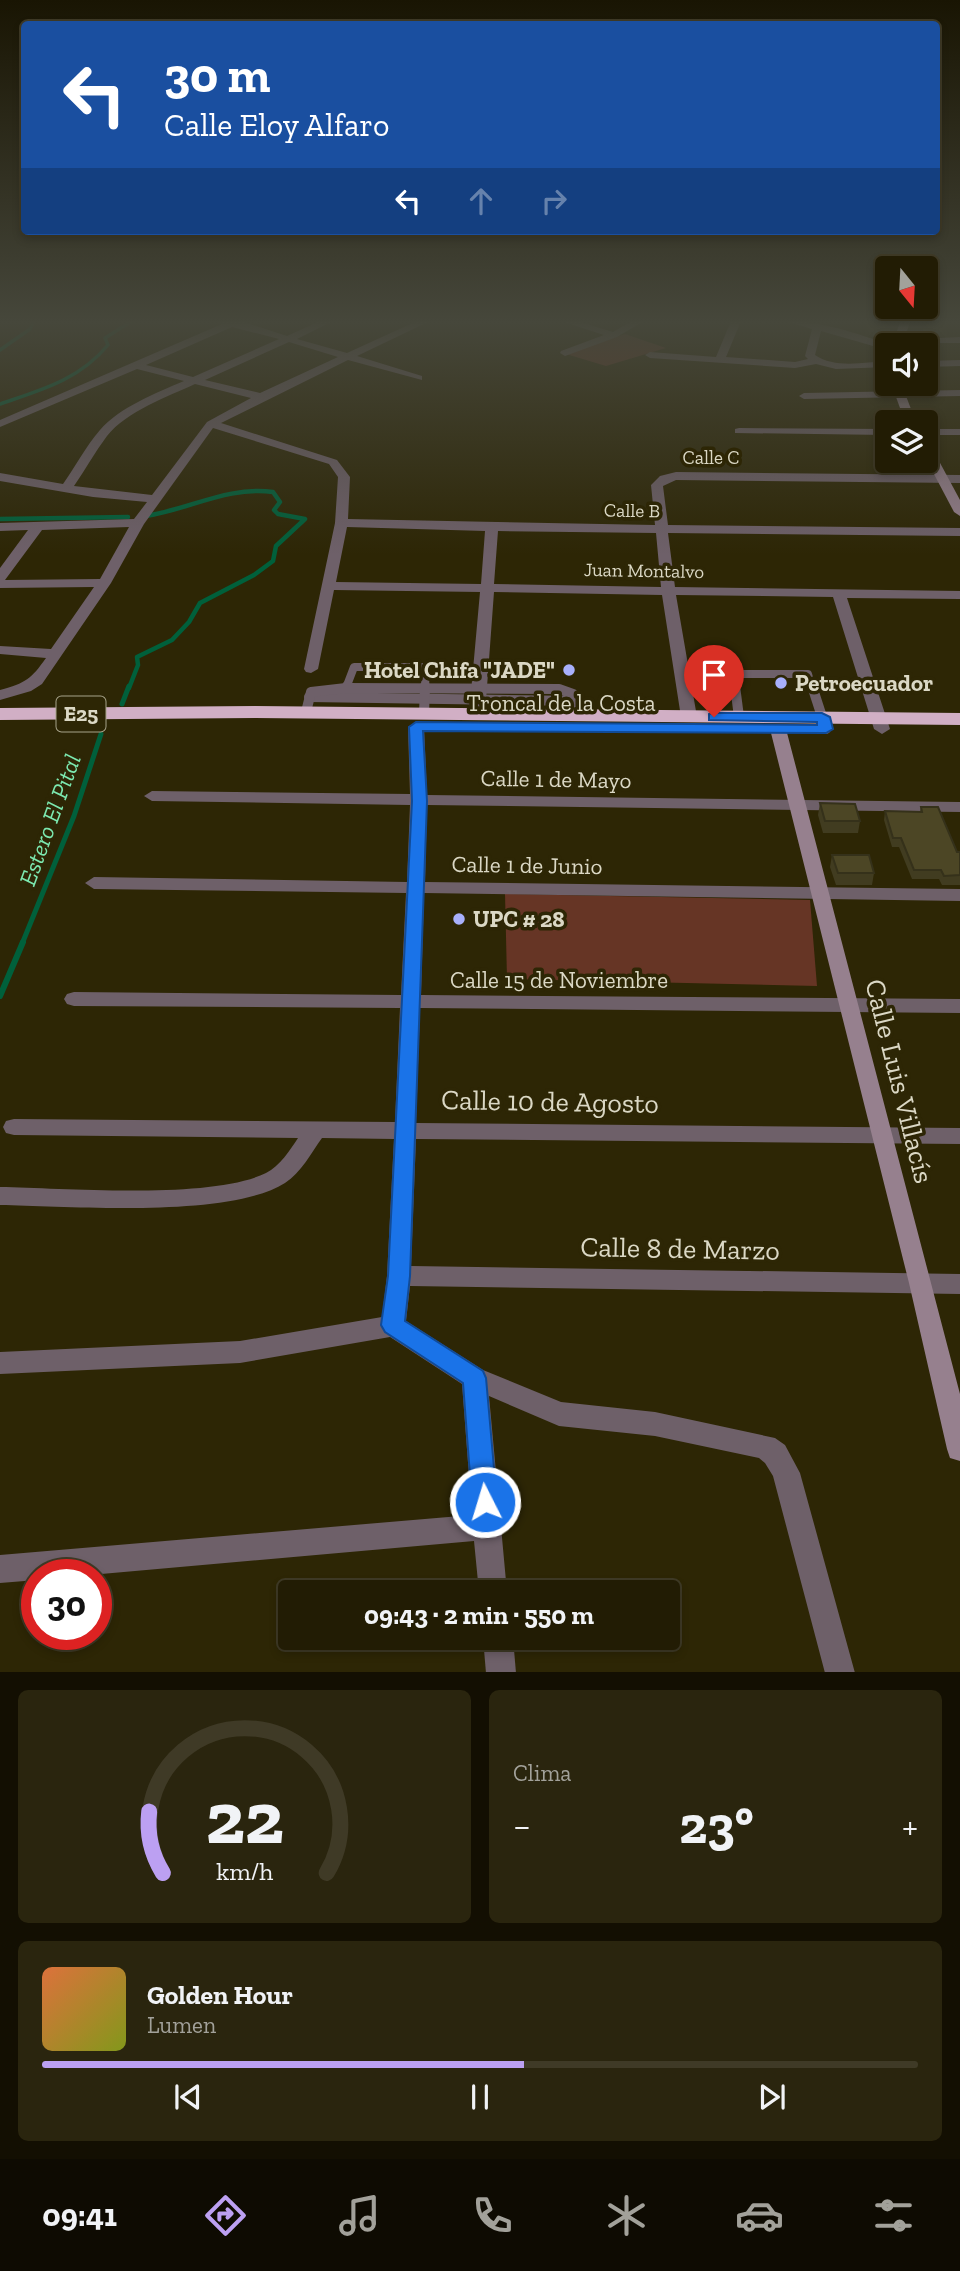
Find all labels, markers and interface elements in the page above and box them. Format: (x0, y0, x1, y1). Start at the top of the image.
text: 30 m (164, 46, 270, 105)
icon: left (49, 49, 140, 140)
text: Calle Eloy Alfaro (164, 106, 389, 144)
icon: left (389, 182, 427, 220)
icon: ahead (462, 182, 500, 220)
icon: right (535, 182, 573, 220)
north arrow (875, 256, 938, 318)
map controls (875, 256, 938, 473)
button: sound (875, 333, 938, 396)
button: layers (875, 410, 938, 473)
street label: Calle C (682, 446, 740, 469)
street label: Calle B (604, 499, 660, 522)
street label: Juan Montalvo (584, 558, 705, 583)
pin (684, 645, 744, 717)
place label: Hotel Chifa "JADE" (364, 656, 555, 684)
icon: arrive (695, 656, 733, 694)
marker: Hotel Chifa "JADE" (561, 662, 577, 678)
place label: Petroecuador (795, 669, 933, 697)
marker: Petroecuador (773, 675, 789, 691)
street label: Troncal de la Costa (466, 689, 656, 717)
road number: E25 (56, 696, 106, 732)
water label: Estero El Pital (12, 750, 87, 890)
street label: Calle 1 de Mayo (480, 764, 632, 794)
street label: Calle 1 de Junio (451, 850, 603, 880)
place label: UPC # 28 (473, 905, 565, 933)
marker: UPC # 28 (451, 911, 467, 927)
street label: Calle 15 de Noviembre (450, 966, 668, 994)
street label: Calle Luis Villacís (858, 976, 941, 1187)
street label: Calle 10 de Agosto (441, 1083, 659, 1120)
street label: Calle 8 de Marzo (580, 1230, 780, 1267)
position arrow (448, 1465, 522, 1539)
speed limit sign: 30 (21, 1559, 112, 1650)
text: 09:43 · 2 min · 550 m (364, 1599, 594, 1631)
text: Clima (513, 1759, 571, 1787)
text: 22 (205, 1774, 284, 1862)
text: 23° (679, 1794, 754, 1856)
text: − (513, 1803, 531, 1849)
text: + (902, 1803, 918, 1849)
text: km/h (216, 1855, 273, 1885)
text: Golden Hour (147, 1979, 293, 2011)
text: Lumen (147, 2011, 216, 2039)
icon: previous (169, 2078, 207, 2116)
icon: pause (461, 2078, 499, 2116)
icon: next (753, 2078, 791, 2116)
icon: directions (201, 2191, 250, 2240)
icon: music (335, 2191, 384, 2240)
icon: phone (468, 2191, 517, 2240)
icon: climate (602, 2191, 651, 2240)
icon: car (735, 2191, 784, 2240)
icon: filters (869, 2191, 918, 2240)
text: 09:41 (42, 2196, 117, 2234)

